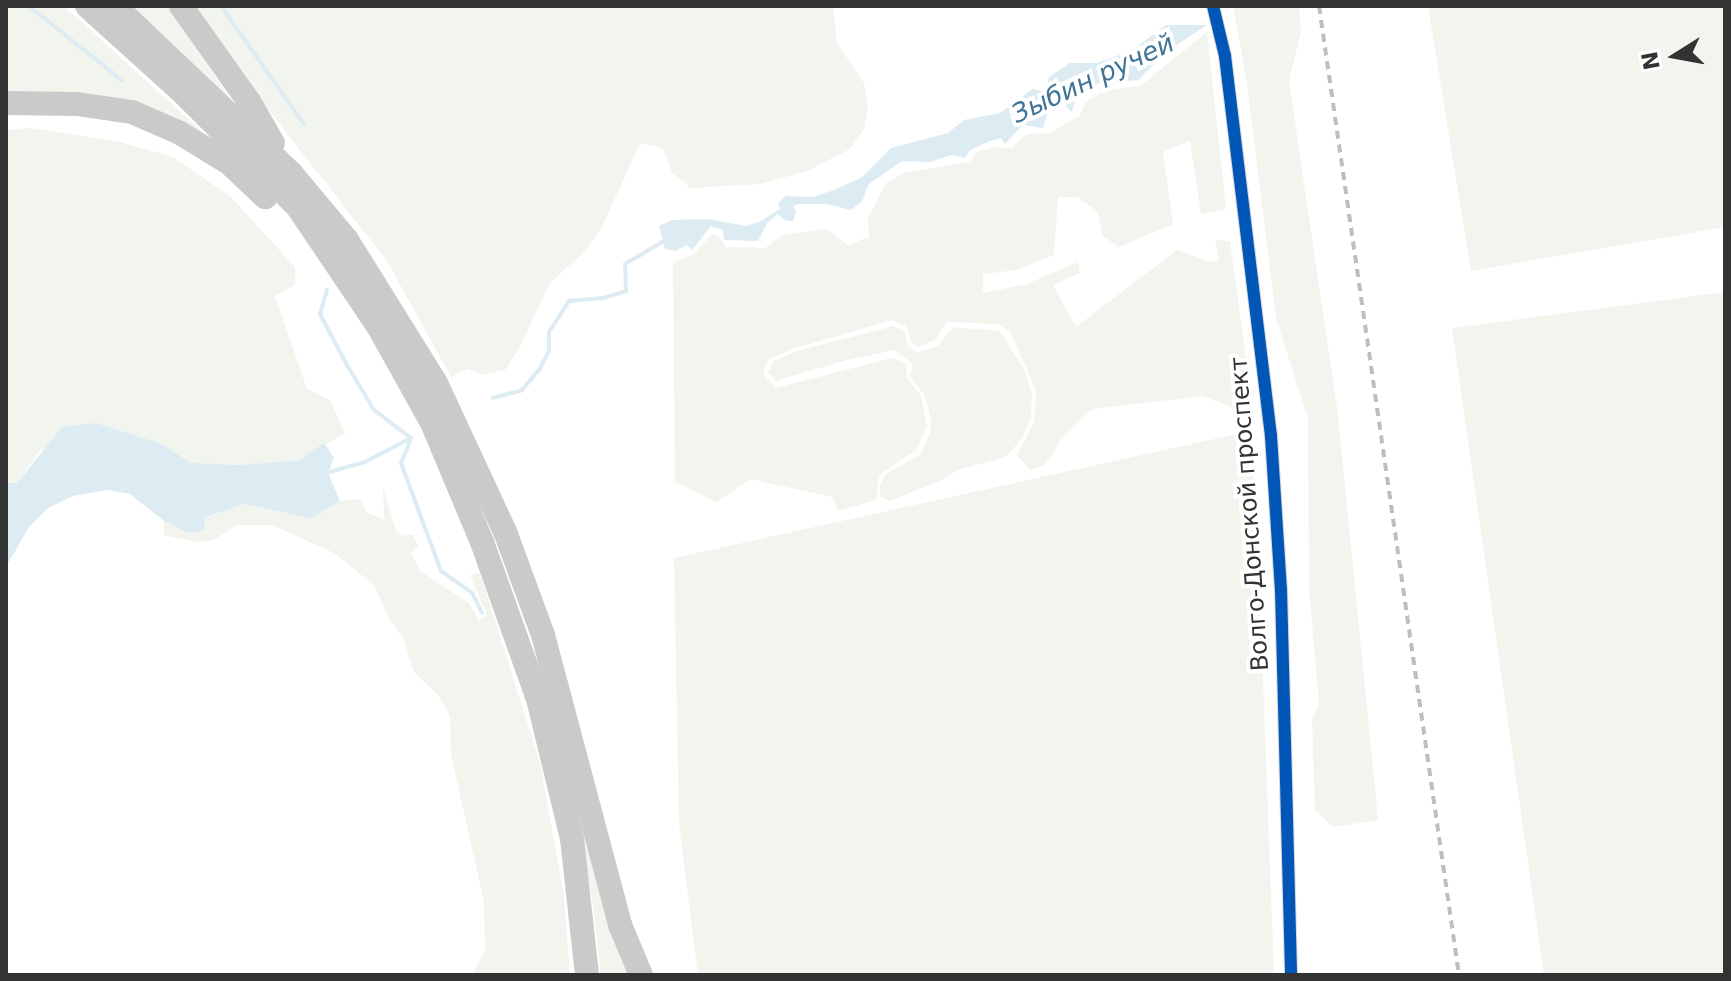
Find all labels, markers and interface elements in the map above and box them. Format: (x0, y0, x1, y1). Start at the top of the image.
north arrow (1635, 16, 1715, 96)
water label: Зыбин ручей (1007, 28, 1179, 130)
text: N (1637, 49, 1665, 72)
street label: Волго-Донской проспект (1225, 356, 1275, 672)

